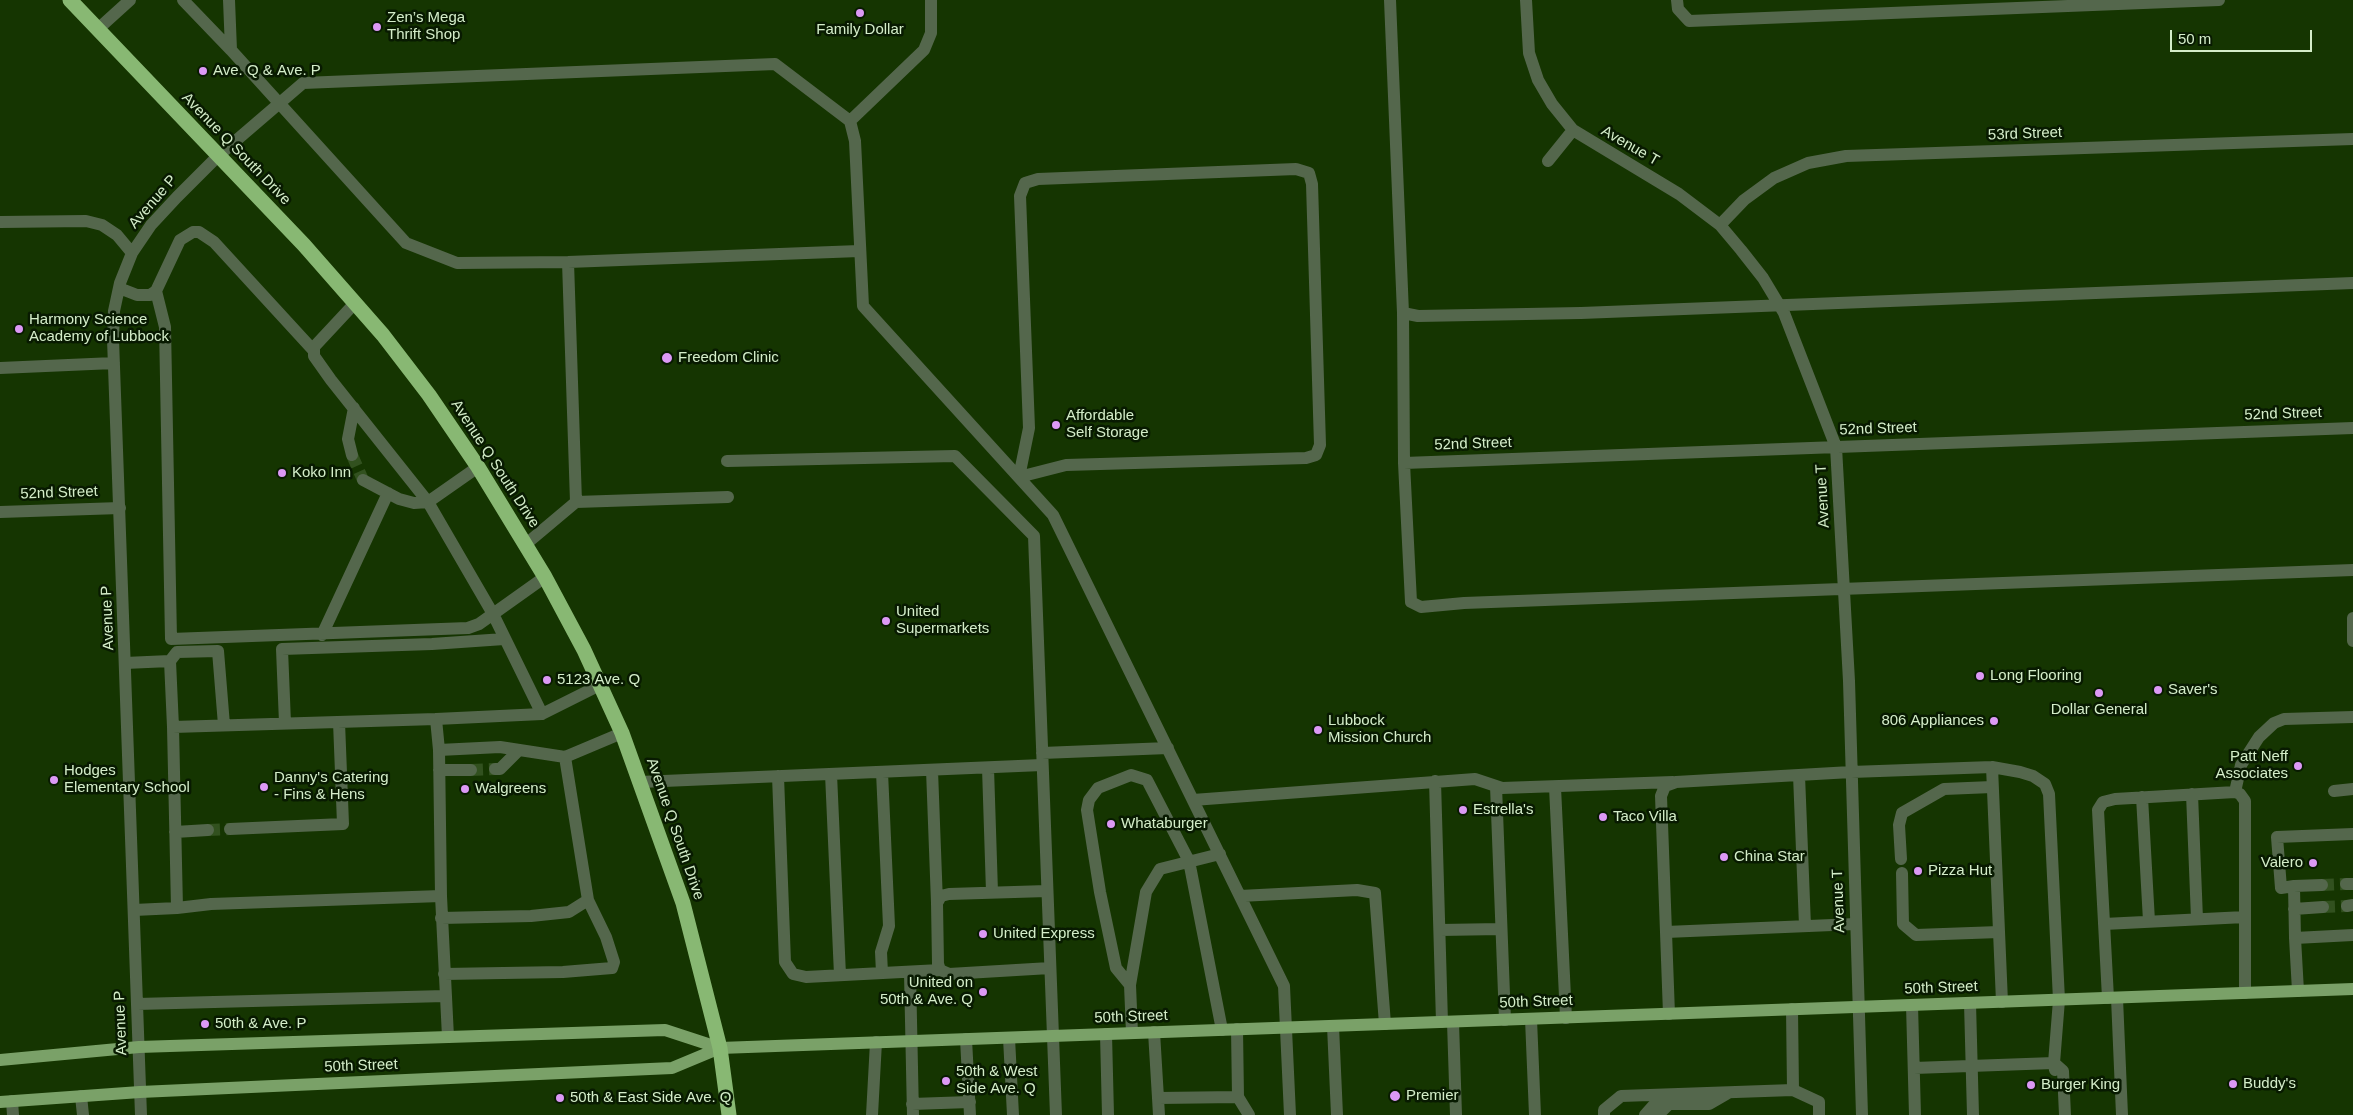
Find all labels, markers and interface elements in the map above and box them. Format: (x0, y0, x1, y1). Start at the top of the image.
marker: Family Dollar (854, 7, 866, 19)
place label: Zen’s Mega Thrift Shop (387, 9, 465, 44)
scale bar (2173, 20, 2316, 52)
marker: Zen’s Mega Thrift Shop (371, 21, 383, 33)
place label: Family Dollar (816, 21, 904, 39)
text: 50 m (2178, 30, 2211, 47)
place label: Ave. Q & Ave. P (213, 62, 321, 80)
marker: Ave. Q & Ave. P (197, 65, 209, 77)
street label: Avenue Q South Drive (178, 89, 294, 209)
street label: Avenue T (1598, 122, 1662, 170)
street label: 53rd Street (1988, 124, 2062, 144)
street label: Avenue P (125, 172, 181, 232)
place label: Harmony Science Academy of Lubbock (29, 311, 169, 346)
marker: Harmony Science Academy of Lubbock (13, 323, 25, 335)
place label: Freedom Clinic (678, 349, 779, 367)
marker: Freedom Clinic (660, 351, 674, 365)
street label: Avenue Q South Drive (447, 397, 543, 531)
street label: 52nd Street (2244, 404, 2322, 424)
place label: Affordable Self Storage (1066, 407, 1149, 442)
marker: Affordable Self Storage (1050, 419, 1062, 431)
street label: 52nd Street (1839, 419, 1917, 439)
street label: 52nd Street (1434, 434, 1512, 454)
place label: Koko Inn (292, 464, 351, 482)
street label: Avenue T (1812, 464, 1834, 528)
marker: Koko Inn (276, 467, 288, 479)
street label: 52nd Street (20, 483, 98, 503)
street label: Avenue P (98, 585, 118, 651)
place label: United Supermarkets (896, 603, 989, 638)
marker: United Supermarkets (880, 615, 892, 627)
place label: Long Flooring (1990, 667, 2082, 685)
marker: Long Flooring (1974, 670, 1986, 682)
place label: 5123 Ave. Q (557, 671, 640, 689)
marker: 5123 Ave. Q (541, 674, 553, 686)
place label: Saver's (2168, 681, 2218, 699)
marker: Saver's (2152, 684, 2164, 696)
marker: Dollar General (2093, 687, 2105, 699)
place label: Dollar General (2051, 701, 2147, 719)
place label: Lubbock Mission Church (1328, 712, 1431, 747)
place label: 806 Appliances (1881, 712, 1984, 730)
marker: 806 Appliances (1988, 715, 2000, 727)
marker: Lubbock Mission Church (1312, 724, 1324, 736)
place label: Patt Neff Associates (2215, 748, 2288, 783)
street label: Avenue Q South Drive (642, 756, 708, 902)
marker: Patt Neff Associates (2292, 760, 2304, 772)
place label: Hodges Elementary School (64, 762, 190, 797)
place label: Danny's Catering - Fins & Hens (274, 769, 389, 804)
marker: Hodges Elementary School (48, 774, 60, 786)
place label: Walgreens (475, 780, 546, 798)
marker: Danny's Catering - Fins & Hens (258, 781, 270, 793)
marker: Walgreens (459, 783, 471, 795)
place label: Estrella's (1473, 801, 1533, 819)
marker: Estrella's (1457, 804, 1469, 816)
place label: Taco Villa (1613, 808, 1677, 826)
marker: Taco Villa (1597, 811, 1609, 823)
place label: Whataburger (1121, 815, 1208, 833)
marker: Whataburger (1105, 818, 1117, 830)
place label: China Star (1734, 848, 1805, 866)
marker: China Star (1718, 851, 1730, 863)
place label: Valero (2261, 854, 2303, 872)
marker: Valero (2307, 857, 2319, 869)
place label: Pizza Hut (1928, 862, 1992, 880)
marker: Pizza Hut (1912, 865, 1924, 877)
street label: Avenue T (1829, 869, 1849, 933)
place label: United Express (993, 925, 1095, 943)
marker: United Express (977, 928, 989, 940)
place label: United on 50th & Ave. Q (880, 974, 973, 1009)
street label: 50th Street (1904, 978, 1978, 998)
marker: United on 50th & Ave. Q (977, 986, 989, 998)
street label: Avenue P (111, 990, 131, 1056)
street label: 50th Street (1499, 992, 1573, 1012)
street label: 50th Street (1094, 1007, 1168, 1027)
place label: 50th & Ave. P (215, 1015, 306, 1033)
marker: 50th & Ave. P (199, 1018, 211, 1030)
street label: 50th Street (324, 1056, 398, 1076)
place label: 50th & West Side Ave. Q (956, 1063, 1037, 1098)
marker: 50th & West Side Ave. Q (940, 1075, 952, 1087)
place label: Buddy's (2243, 1075, 2296, 1093)
place label: Burger King (2041, 1076, 2120, 1094)
marker: Buddy's (2227, 1078, 2239, 1090)
marker: Burger King (2025, 1079, 2037, 1091)
place label: Premier (1406, 1087, 1459, 1105)
place label: 50th & East Side Ave. Q (570, 1089, 731, 1107)
marker: Premier (1388, 1089, 1402, 1103)
marker: 50th & East Side Ave. Q (554, 1092, 566, 1104)

